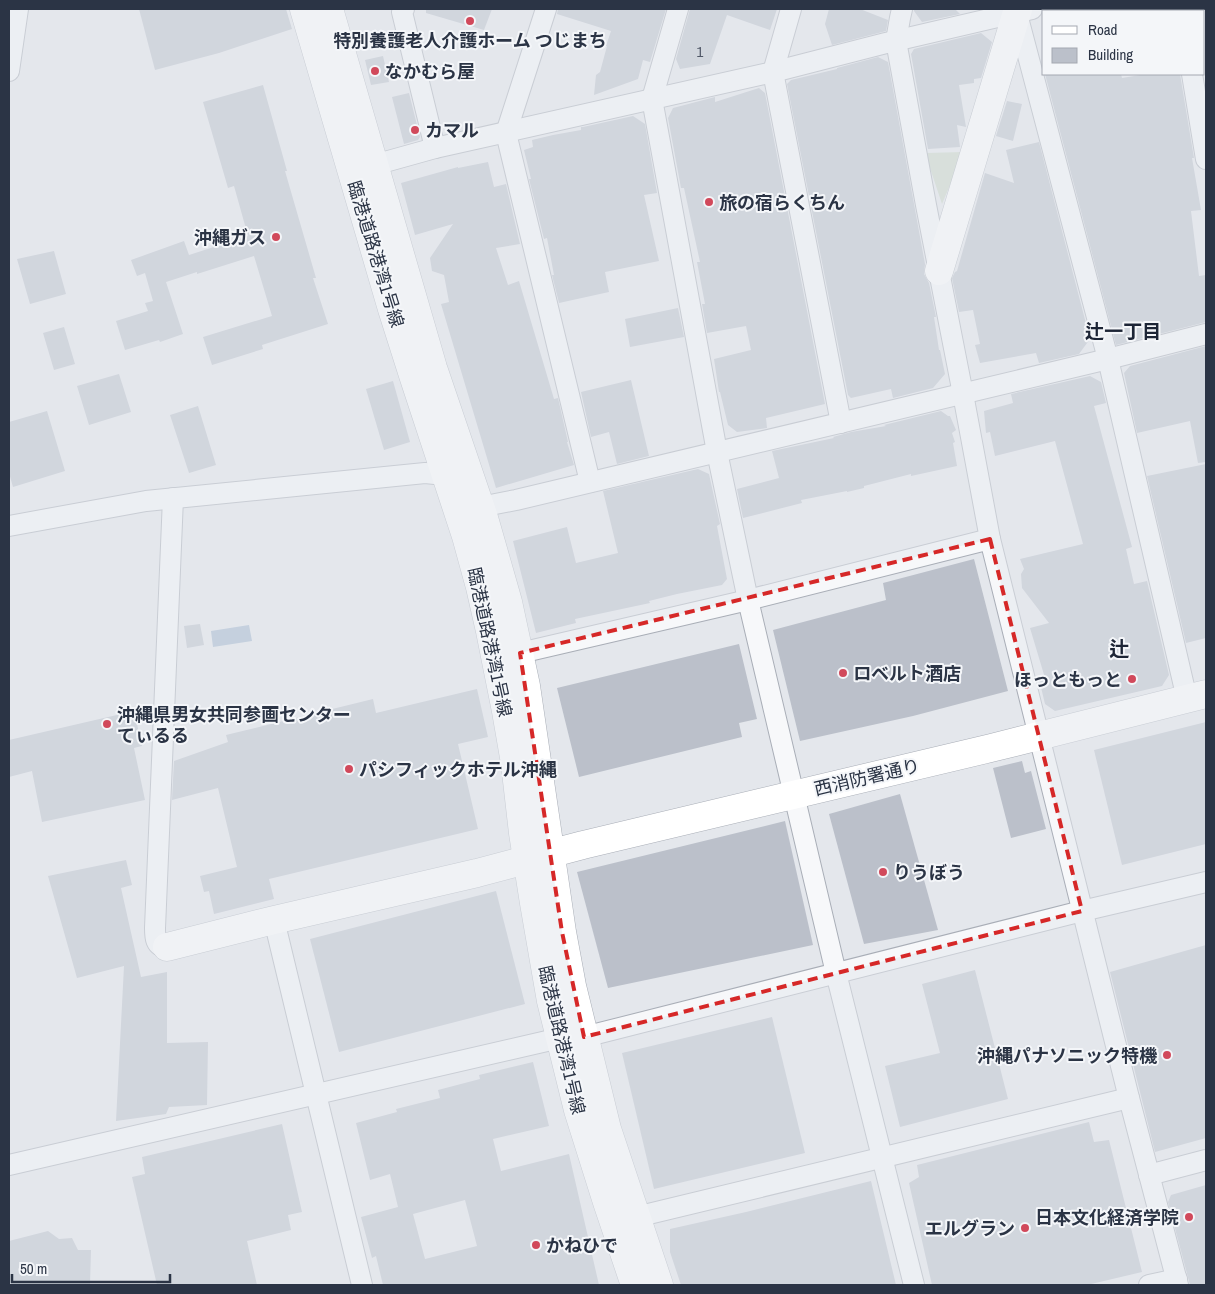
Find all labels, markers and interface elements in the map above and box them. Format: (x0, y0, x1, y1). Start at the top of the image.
legend (1042, 10, 1205, 75)
marker: 特別養護老人介護ホーム つじまち (464, 15, 476, 27)
text: Road (1088, 19, 1117, 40)
place label: 特別養護老人介護ホーム つじまち (333, 28, 607, 53)
house number: 1 (697, 41, 704, 62)
text: Building (1088, 44, 1133, 65)
place label: なかむら屋 (385, 59, 475, 84)
marker: なかむら屋 (369, 65, 381, 77)
place label: カマル (425, 118, 479, 143)
marker: カマル (409, 124, 421, 136)
street label: 臨港道路港湾1号線 (342, 178, 410, 330)
place label: 旅の宿らくちん (719, 190, 845, 215)
marker: 旅の宿らくちん (703, 196, 715, 208)
place label: 沖縄ガス (194, 225, 266, 250)
marker: 沖縄ガス (270, 231, 282, 243)
district label: 辻一丁目 (1085, 318, 1161, 344)
street label: 臨港道路港湾1号線 (462, 565, 518, 719)
district label: 辻 (1109, 635, 1129, 662)
place label: ロベルト酒店 (853, 661, 961, 686)
marker: ロベルト酒店 (837, 667, 849, 679)
place label: ほっともっと (1014, 667, 1122, 692)
marker: ほっともっと (1126, 673, 1138, 685)
place label: 沖縄県男女共同参画センター てぃるる (117, 702, 351, 748)
marker: 沖縄県男女共同参画センター てぃるる (101, 718, 113, 730)
street label: 西消防署通り (812, 753, 922, 801)
place label: パシフィックホテル沖縄 (359, 757, 557, 782)
marker: パシフィックホテル沖縄 (343, 763, 355, 775)
place label: りうぼう (893, 860, 965, 885)
marker: りうぼう (877, 866, 889, 878)
street label: 臨港道路港湾1号線 (533, 963, 591, 1117)
place label: 沖縄パナソニック特機 (977, 1043, 1158, 1068)
marker: 沖縄パナソニック特機 (1161, 1049, 1173, 1061)
place label: 日本文化経済学院 (1035, 1205, 1179, 1230)
marker: 日本文化経済学院 (1183, 1211, 1195, 1223)
place label: エルグラン (925, 1216, 1015, 1241)
marker: エルグラン (1019, 1222, 1031, 1234)
place label: かねひで (546, 1233, 618, 1258)
marker: かねひで (530, 1239, 542, 1251)
scale bar (12, 1252, 170, 1284)
text: 50 m (20, 1258, 47, 1279)

